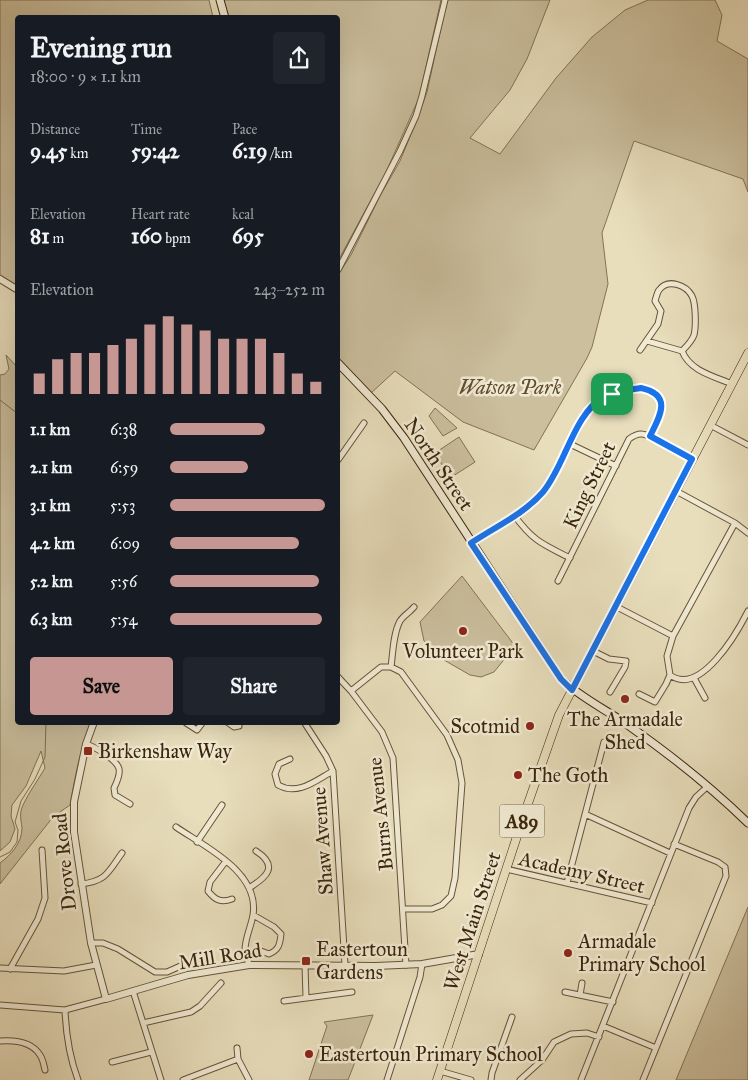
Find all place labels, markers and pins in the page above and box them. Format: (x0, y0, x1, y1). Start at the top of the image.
pin (591, 373, 633, 415)
marker: Volunteer Park (457, 625, 469, 637)
place label: Volunteer Park (401, 639, 524, 663)
marker: The Armadale Shed (619, 693, 631, 705)
place label: The Armadale Shed (567, 707, 683, 754)
place label: Scotmid (450, 714, 520, 738)
marker: Scotmid (524, 720, 536, 732)
place label: Birkenshaw Way (98, 739, 233, 763)
marker: Birkenshaw Way (82, 745, 94, 757)
place label: The Goth (528, 763, 608, 787)
marker: The Goth (512, 769, 524, 781)
place label: Armadale Primary School (577, 929, 706, 976)
place label: Eastertoun Gardens (316, 937, 408, 984)
marker: Armadale Primary School (562, 947, 574, 959)
marker: Eastertoun Gardens (300, 955, 312, 967)
place label: Eastertoun Primary School (319, 1042, 543, 1066)
marker: Eastertoun Primary School (303, 1048, 315, 1060)

